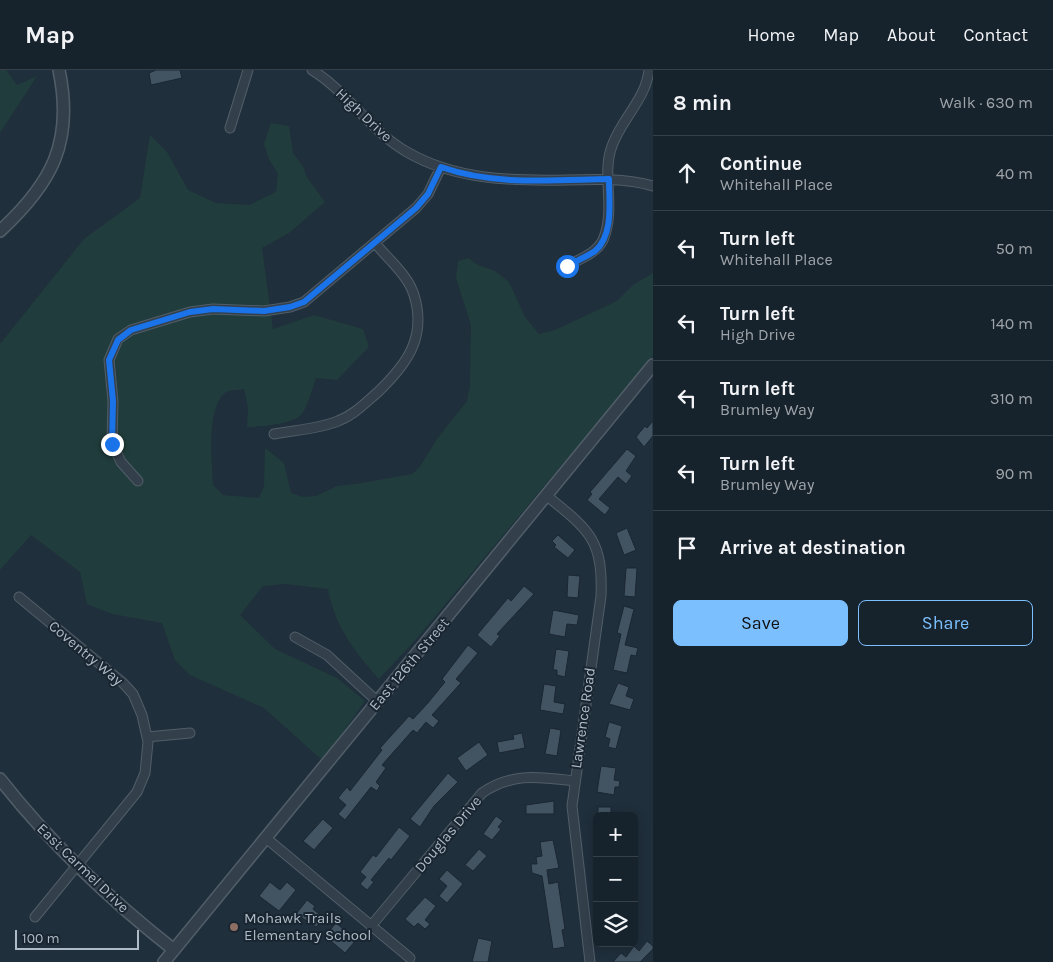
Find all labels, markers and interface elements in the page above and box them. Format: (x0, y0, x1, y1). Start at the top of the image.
text: Map (25, 21, 75, 49)
text: Home (747, 24, 795, 46)
text: Map (823, 24, 859, 46)
text: About (887, 24, 936, 46)
text: Contact (964, 24, 1028, 46)
street label: High Drive (332, 84, 396, 146)
text: 8 min (673, 91, 732, 115)
text: Walk · 630 m (940, 93, 1033, 112)
text: Continue (720, 153, 802, 175)
icon: ahead (673, 159, 701, 187)
text: 40 m (996, 164, 1033, 183)
text: Whitehall Place (720, 175, 833, 194)
text: Turn left (720, 228, 795, 250)
icon: left (673, 234, 701, 262)
text: 50 m (996, 239, 1033, 258)
text: Whitehall Place (720, 250, 833, 269)
route start (556, 255, 579, 278)
text: Turn left (720, 303, 795, 325)
icon: left (673, 309, 701, 337)
text: 140 m (991, 314, 1033, 333)
text: High Drive (720, 325, 795, 344)
text: Turn left (720, 378, 795, 400)
icon: left (673, 384, 701, 412)
text: 310 m (990, 389, 1033, 408)
text: Brumley Way (720, 400, 814, 419)
route end (101, 433, 124, 456)
text: Turn left (720, 453, 795, 475)
icon: left (673, 459, 701, 487)
text: 90 m (995, 464, 1033, 483)
text: Brumley Way (720, 475, 814, 494)
icon: arrive (673, 534, 701, 562)
text: Arrive at destination (720, 537, 906, 559)
button: Save (673, 600, 848, 646)
button: Share (858, 600, 1033, 646)
street label: East 126th Street (365, 614, 453, 714)
street label: Coventry Way (45, 617, 127, 689)
street label: Lawrence Road (567, 666, 599, 770)
street label: Douglas Drive (411, 792, 485, 876)
map controls (593, 812, 638, 947)
button: + (593, 812, 638, 857)
street label: East Carmel Drive (33, 819, 133, 917)
button: − (593, 857, 638, 902)
button: layers (593, 902, 638, 947)
place label: Mohawk Trails Elementary School (244, 909, 371, 944)
marker: Mohawk Trails Elementary School (228, 921, 240, 933)
scale bar (15, 927, 139, 950)
text: 100 m (22, 930, 60, 947)

